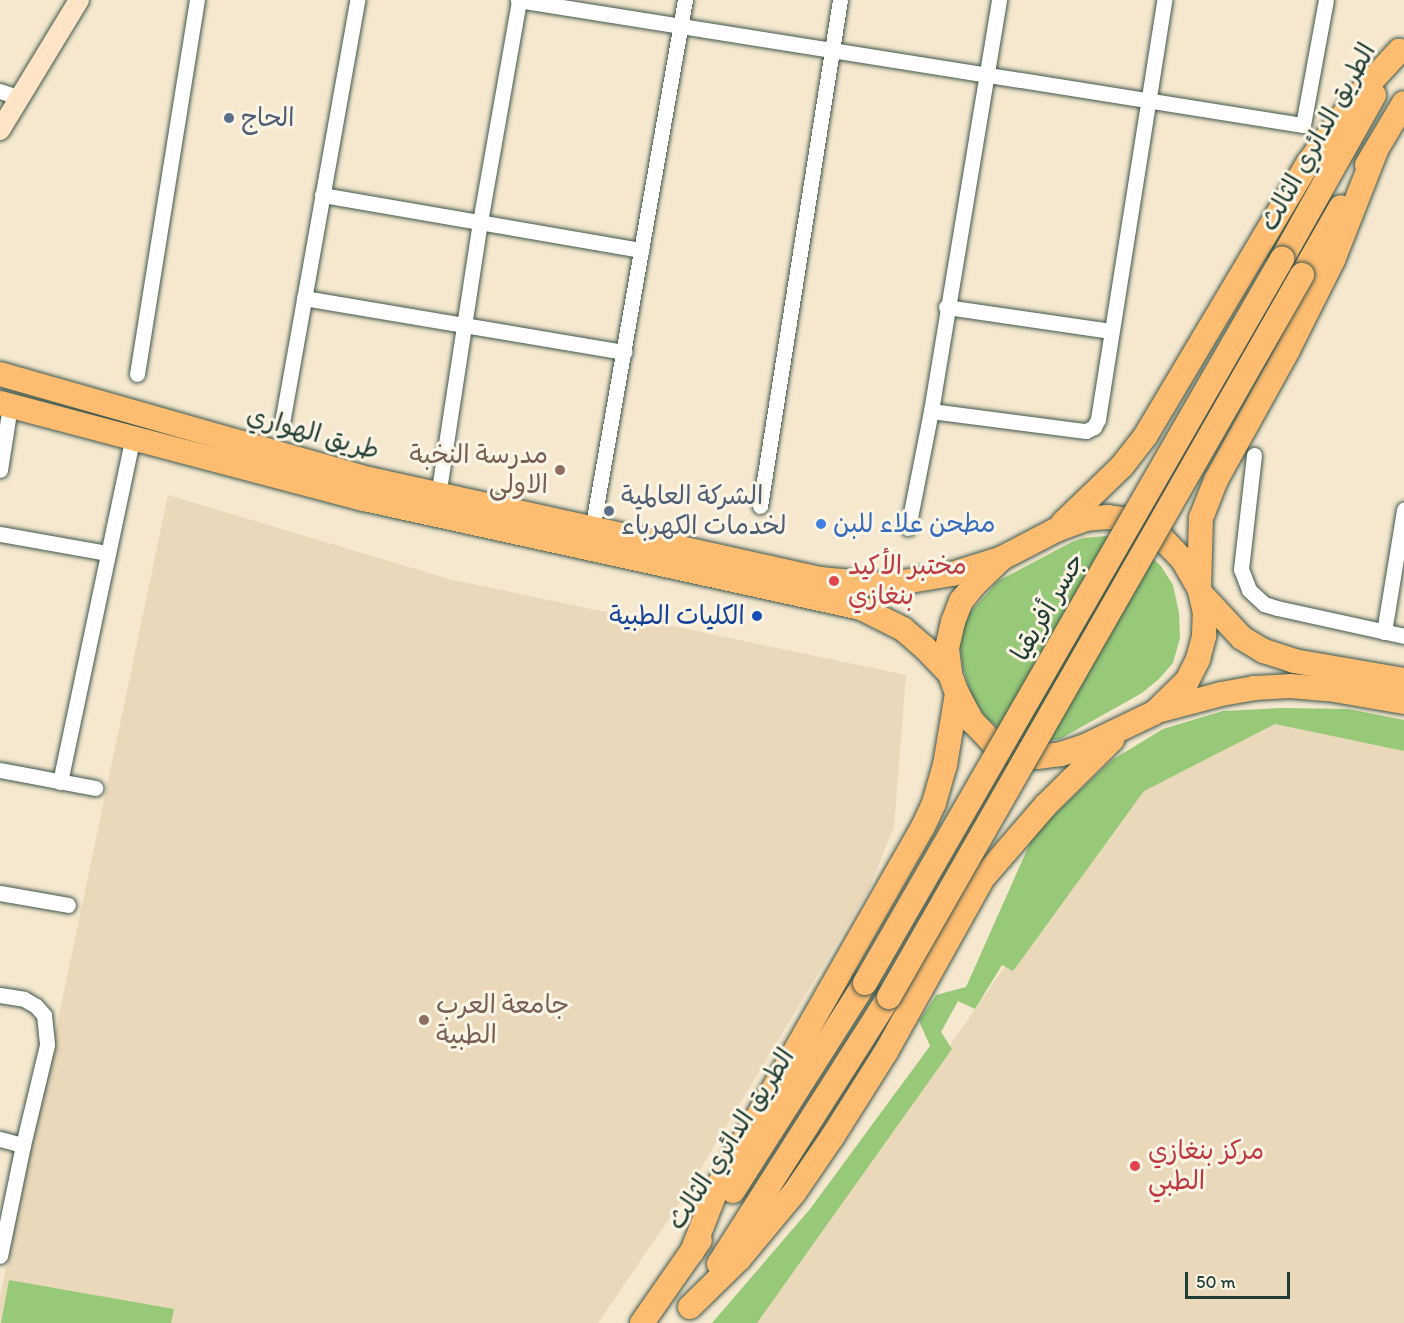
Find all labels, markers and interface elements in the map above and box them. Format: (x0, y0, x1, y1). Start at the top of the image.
street label: الطريق الدائري الثالث (1253, 37, 1383, 237)
place label: الحاج (241, 102, 295, 134)
marker: الحاج (222, 111, 236, 125)
street label: طريق الهواري (243, 399, 383, 467)
place label: مدرسة النخبة الاولى (410, 439, 548, 500)
marker: مدرسة النخبة الاولى (553, 463, 567, 477)
place label: الشركة العالمية لخدمات الكهرباء (621, 480, 786, 542)
marker: الشركة العالمية لخدمات الكهرباء (602, 504, 616, 518)
place label: مطحن علاء للبن (833, 508, 996, 540)
marker: مطحن علاء للبن (814, 517, 828, 531)
street label: جسر أفريقيا (1005, 548, 1091, 666)
place label: مختبر الأكيد بنغازي (848, 550, 967, 612)
marker: مختبر الأكيد بنغازي (825, 572, 843, 590)
place label: الكليات الطبية (609, 600, 745, 632)
marker: الكليات الطبية (750, 609, 764, 623)
place label: جامعة العرب الطبية (436, 989, 569, 1050)
marker: جامعة العرب الطبية (417, 1013, 431, 1027)
street label: الطريق الدائري الثالث (661, 1042, 801, 1236)
place label: مركز بنغازي الطبي (1148, 1135, 1264, 1196)
marker: مركز بنغازي الطبي (1126, 1157, 1144, 1175)
scale bar (1188, 1260, 1293, 1298)
text: 50 m (1196, 1271, 1236, 1293)

